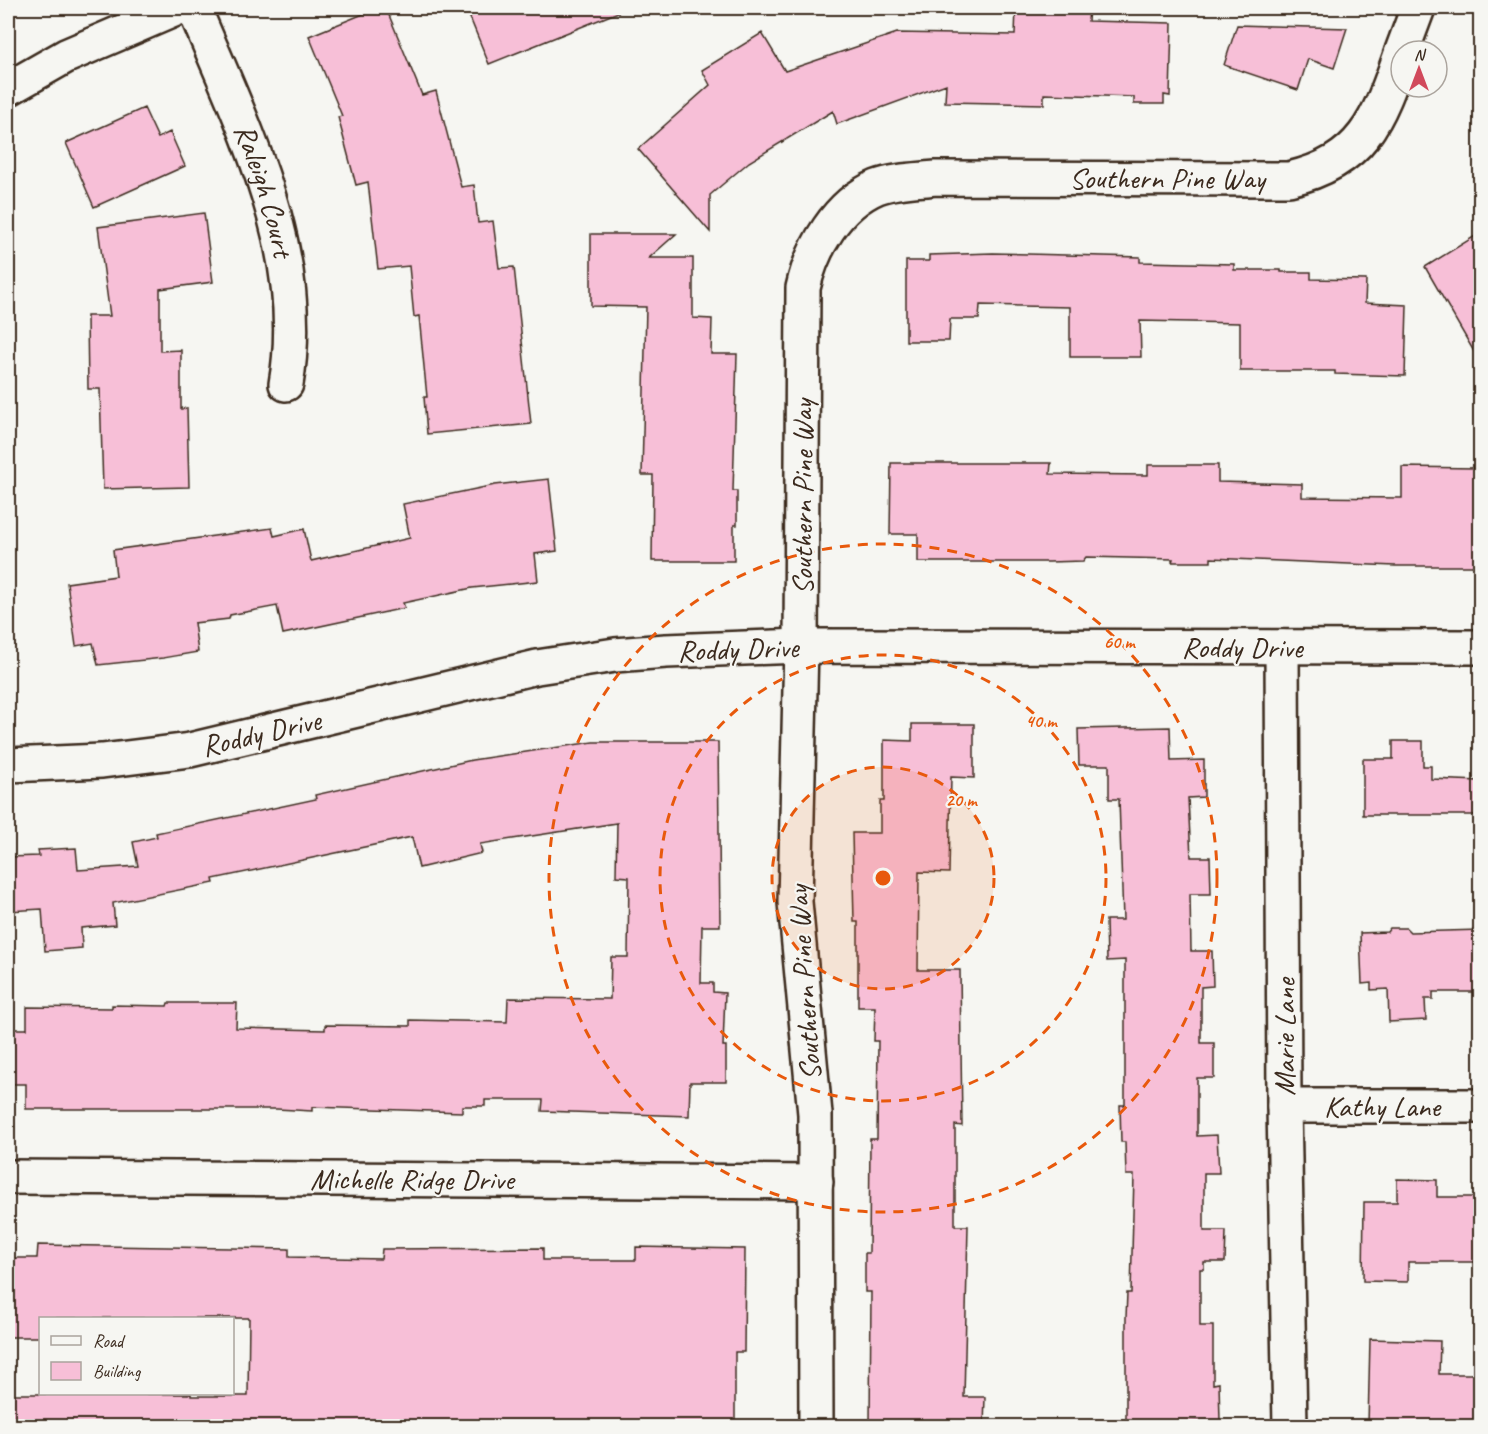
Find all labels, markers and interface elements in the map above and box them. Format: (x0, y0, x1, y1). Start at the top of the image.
north arrow (1389, 39, 1449, 99)
text: N (1414, 45, 1427, 65)
street label: Raleigh Court (226, 118, 303, 263)
street label: Southern Pine Way (1069, 159, 1267, 197)
street label: Southern Pine Way (783, 397, 821, 595)
street label: Roddy Drive (677, 628, 801, 670)
street label: Roddy Drive (1181, 628, 1305, 666)
text: 60 m (1103, 631, 1136, 653)
street label: Roddy Drive (198, 700, 326, 765)
text: 40 m (1026, 710, 1058, 732)
text: 20 m (946, 789, 978, 811)
centre of rings (873, 868, 893, 888)
street label: Southern Pine Way (778, 882, 830, 1082)
street label: Marie Lane (1265, 976, 1303, 1096)
street label: Kathy Lane (1324, 1087, 1442, 1125)
street label: Michelle Ridge Drive (310, 1160, 516, 1198)
legend (39, 1317, 234, 1395)
text: Road (93, 1330, 126, 1352)
text: Building (93, 1360, 142, 1382)

